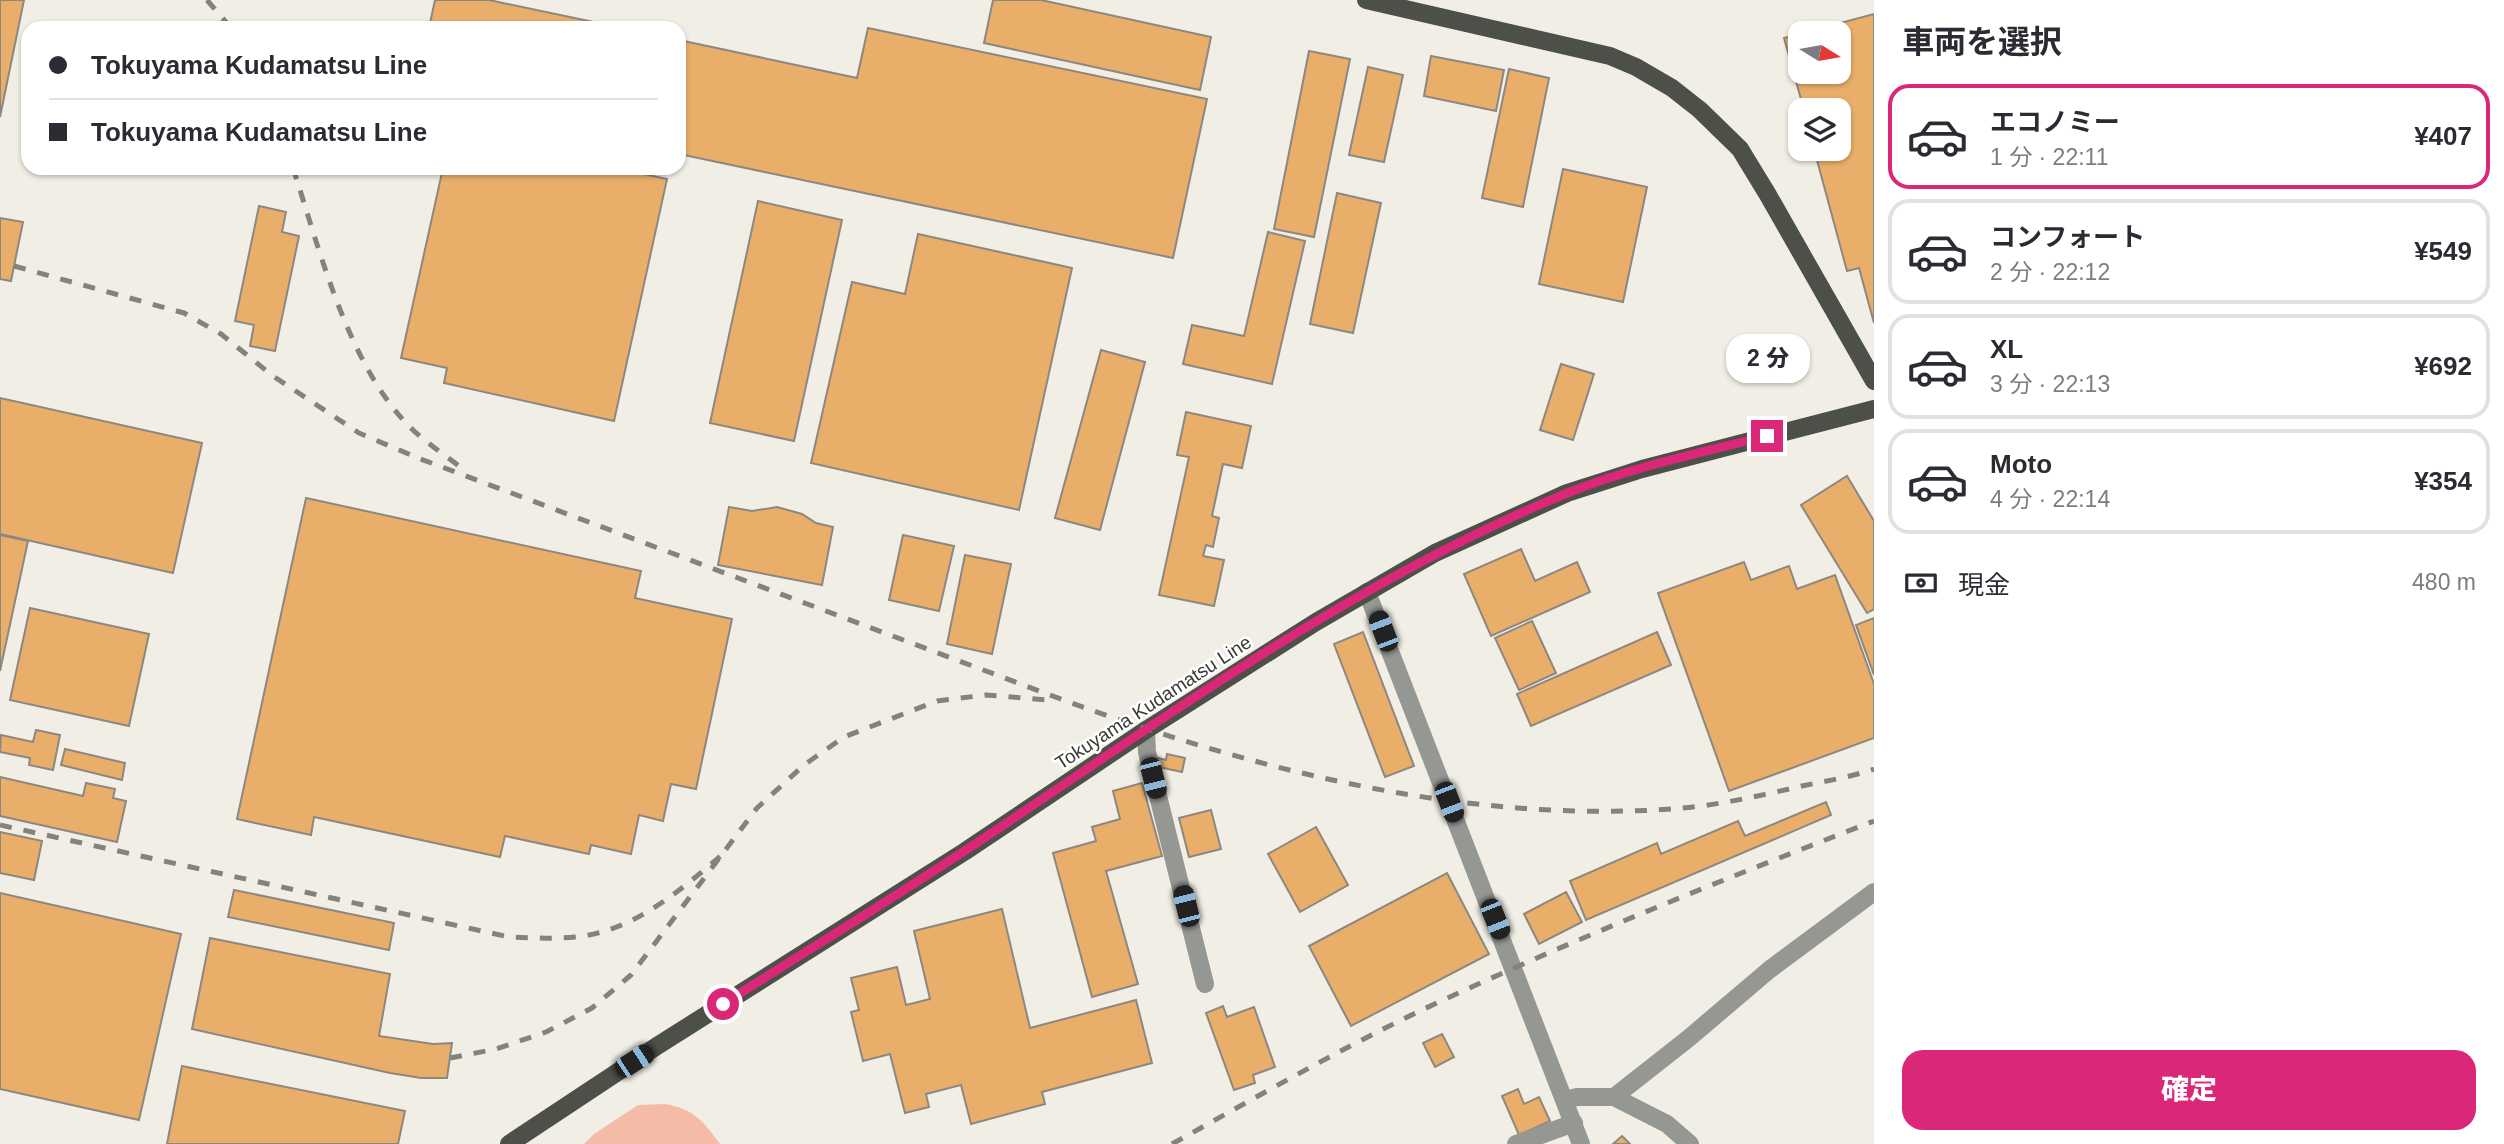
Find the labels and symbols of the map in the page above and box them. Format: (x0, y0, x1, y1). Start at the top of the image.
north arrow (1788, 21, 1852, 84)
callout: 2 分 (1725, 334, 1809, 384)
route end (1751, 420, 1783, 452)
car (1366, 608, 1401, 654)
street label: Tokuyama Kudamatsu Line (1051, 631, 1255, 774)
car (1138, 755, 1169, 801)
car (1432, 779, 1467, 825)
car (1171, 883, 1202, 929)
car (1478, 896, 1513, 942)
route start (707, 988, 739, 1020)
car (611, 1041, 658, 1081)

